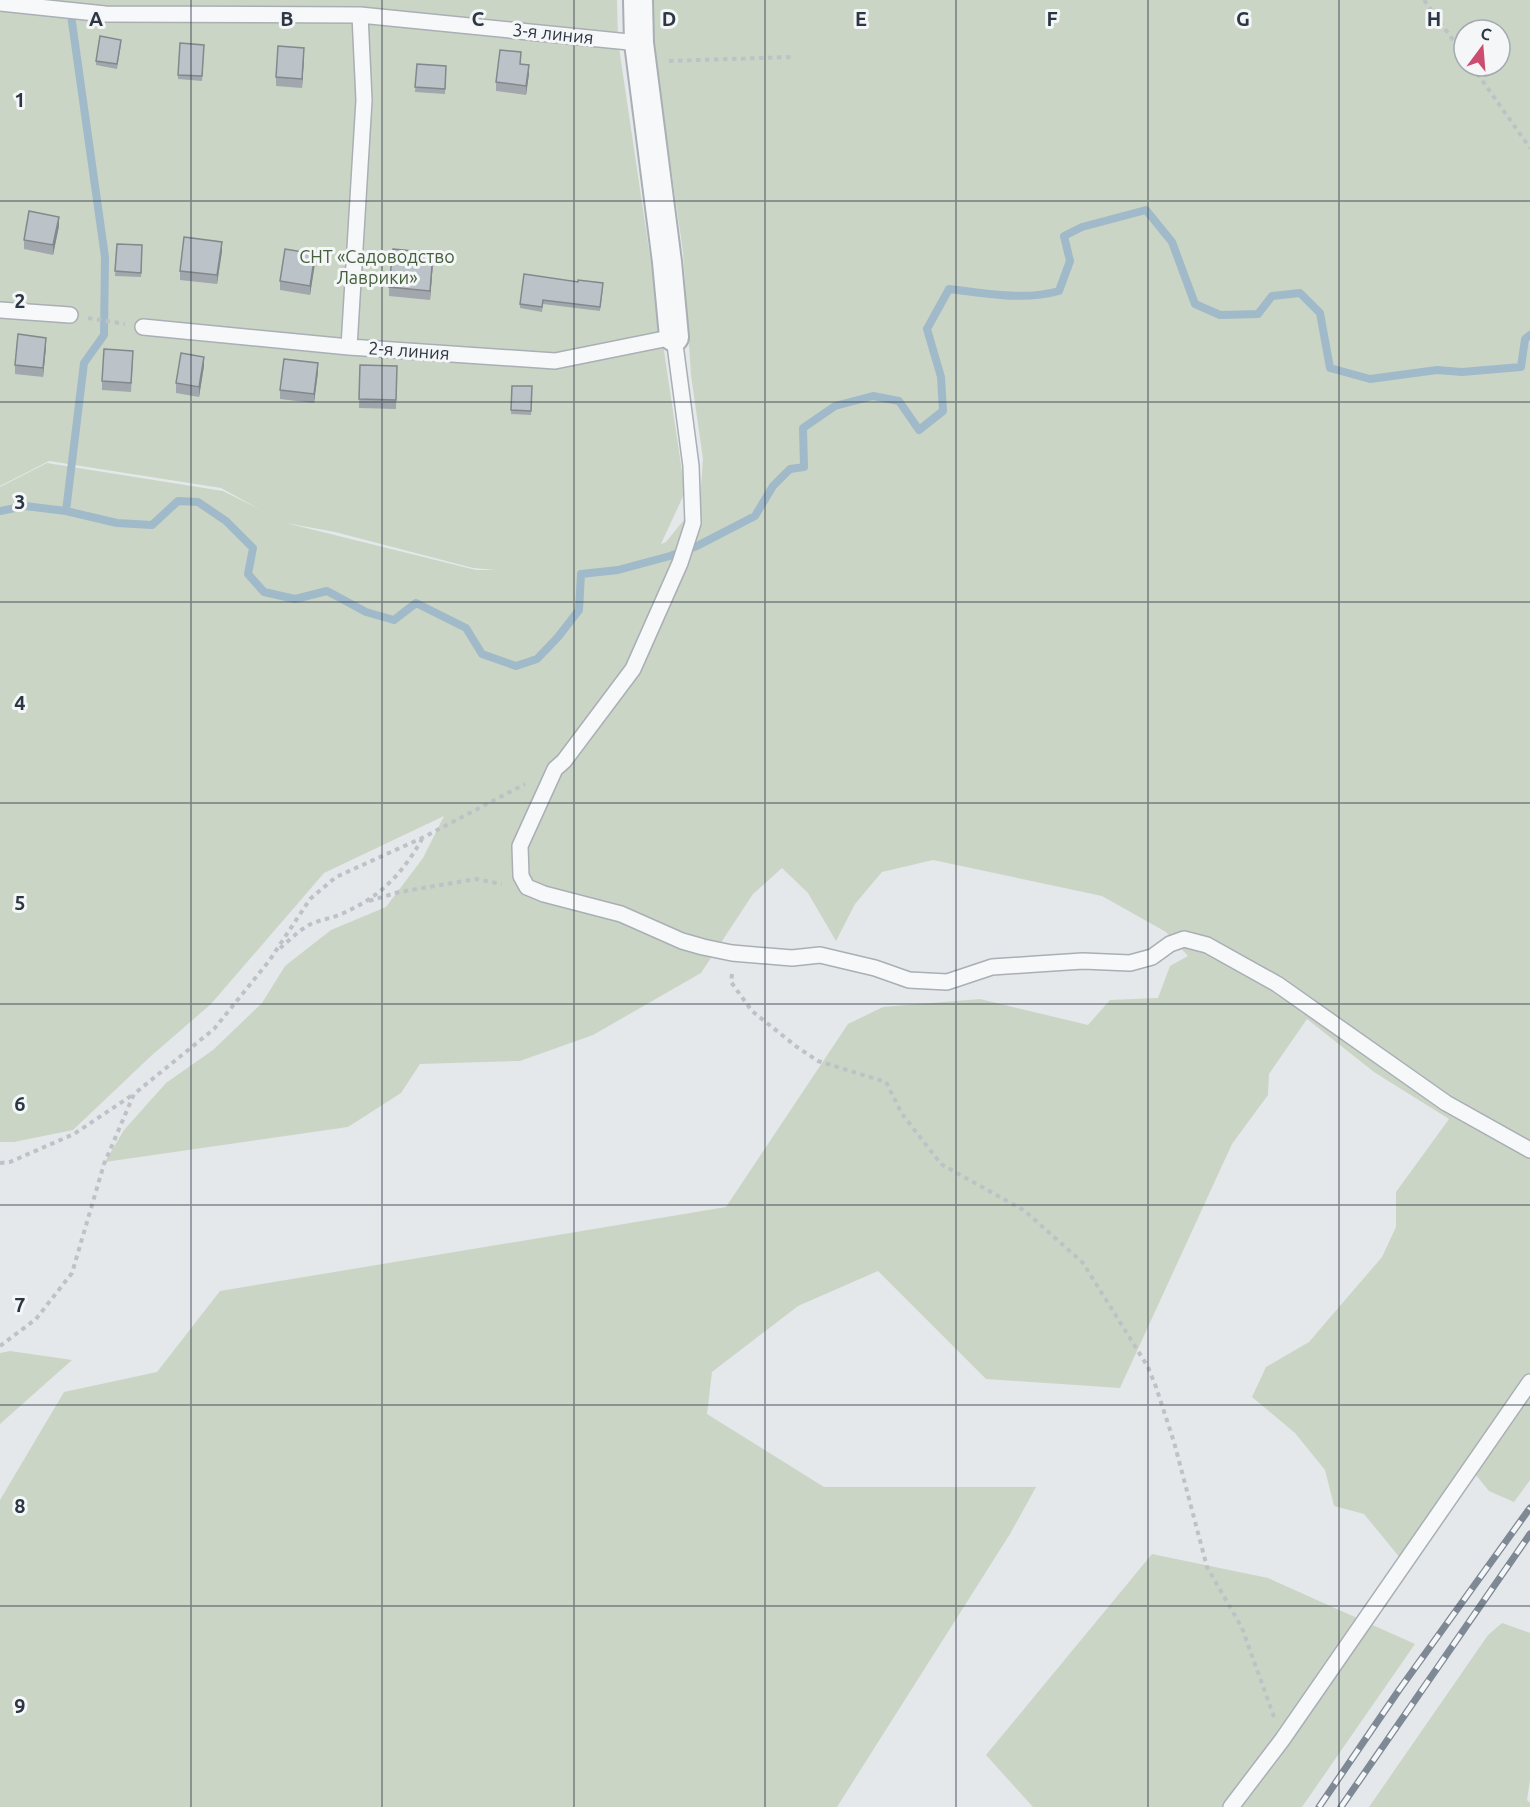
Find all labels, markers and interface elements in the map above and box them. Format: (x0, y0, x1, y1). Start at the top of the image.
text: A (89, 7, 103, 30)
text: B (280, 7, 294, 30)
text: C (472, 7, 485, 30)
text: D (662, 7, 676, 30)
text: E (855, 7, 867, 30)
text: F (1046, 7, 1058, 30)
text: G (1236, 7, 1250, 30)
text: H (1427, 7, 1441, 30)
north arrow (1452, 18, 1512, 78)
street label: 3-я линия (512, 19, 595, 47)
text: С (1479, 24, 1494, 44)
text: 1 (14, 88, 26, 111)
park label: СНТ «Садоводство Лаврики» (299, 246, 455, 287)
text: 2 (14, 289, 26, 312)
street label: 2-я линия (368, 337, 450, 363)
text: 3 (14, 490, 26, 513)
text: 4 (14, 691, 26, 714)
text: 5 (14, 891, 26, 914)
text: 6 (14, 1092, 26, 1115)
text: 7 (14, 1293, 26, 1316)
text: 8 (14, 1494, 26, 1517)
text: 9 (14, 1694, 26, 1717)

